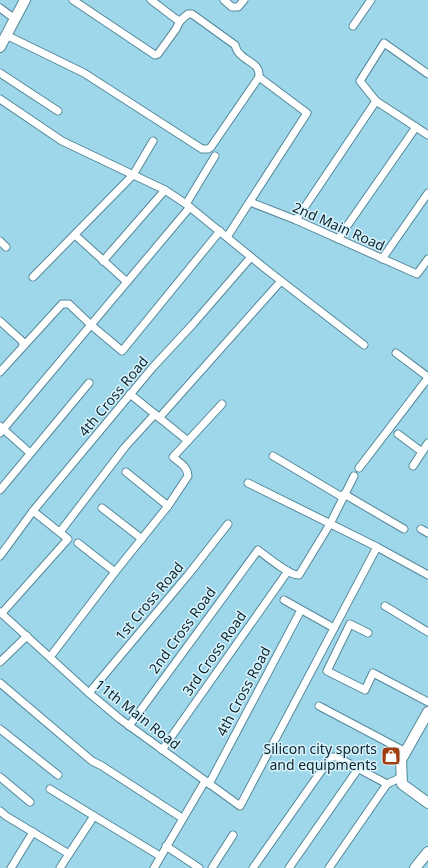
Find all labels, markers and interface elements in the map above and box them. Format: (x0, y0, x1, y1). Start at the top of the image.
street label: 2nd Main Road (290, 197, 388, 255)
street label: 4th Cross Road (74, 352, 152, 440)
street label: 1st Cross Road (111, 558, 187, 644)
street label: 2nd Cross Road (144, 583, 220, 677)
street label: 3rd Cross Road (178, 607, 250, 699)
street label: 4th Cross Road (211, 643, 275, 739)
street label: 11th Main Road (91, 675, 185, 753)
place label: Silicon city sports and equipments (264, 739, 377, 774)
shop icon: Silicon city sports and equipments (380, 745, 402, 767)

